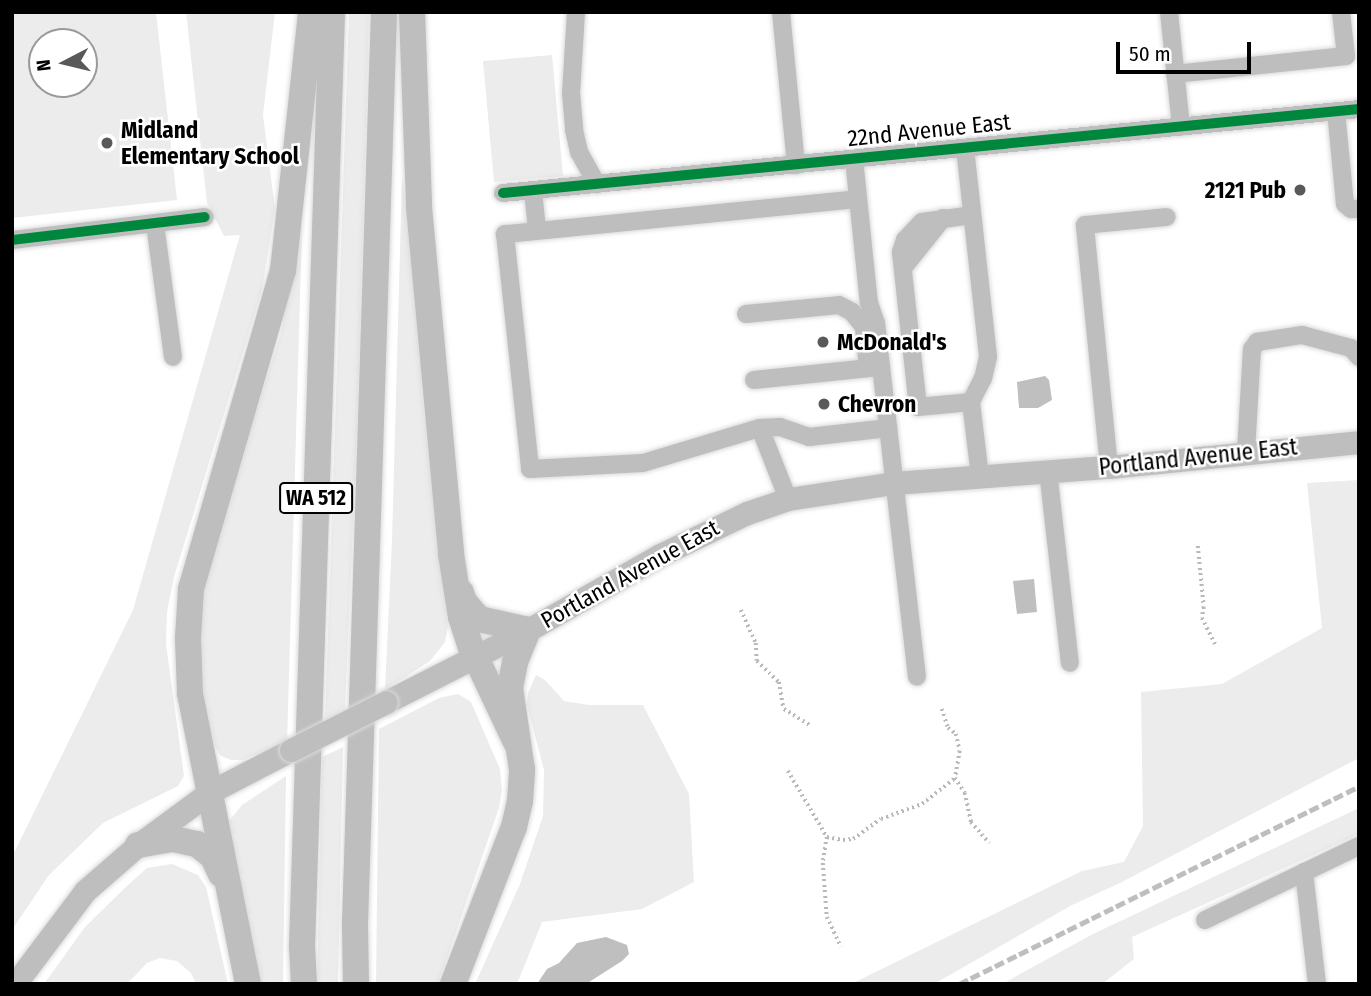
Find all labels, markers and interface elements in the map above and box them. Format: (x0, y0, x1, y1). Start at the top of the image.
north arrow (28, 28, 98, 98)
scale bar (1119, 28, 1254, 72)
text: 50 m (1129, 41, 1171, 67)
text: N (32, 58, 56, 72)
street label: 22nd Avenue East (846, 108, 1012, 152)
place label: Midland Elementary School (121, 116, 299, 170)
marker: Midland Elementary School (99, 135, 115, 151)
place label: 2121 Pub (1205, 176, 1286, 204)
marker: 2121 Pub (1292, 182, 1308, 198)
place label: McDonald's (837, 328, 947, 356)
marker: McDonald's (815, 334, 831, 350)
place label: Chevron (838, 390, 916, 418)
marker: Chevron (816, 396, 832, 412)
street label: Portland Avenue East (1097, 433, 1299, 481)
road number: WA 512 (278, 480, 354, 516)
street label: Portland Avenue East (536, 514, 724, 634)

